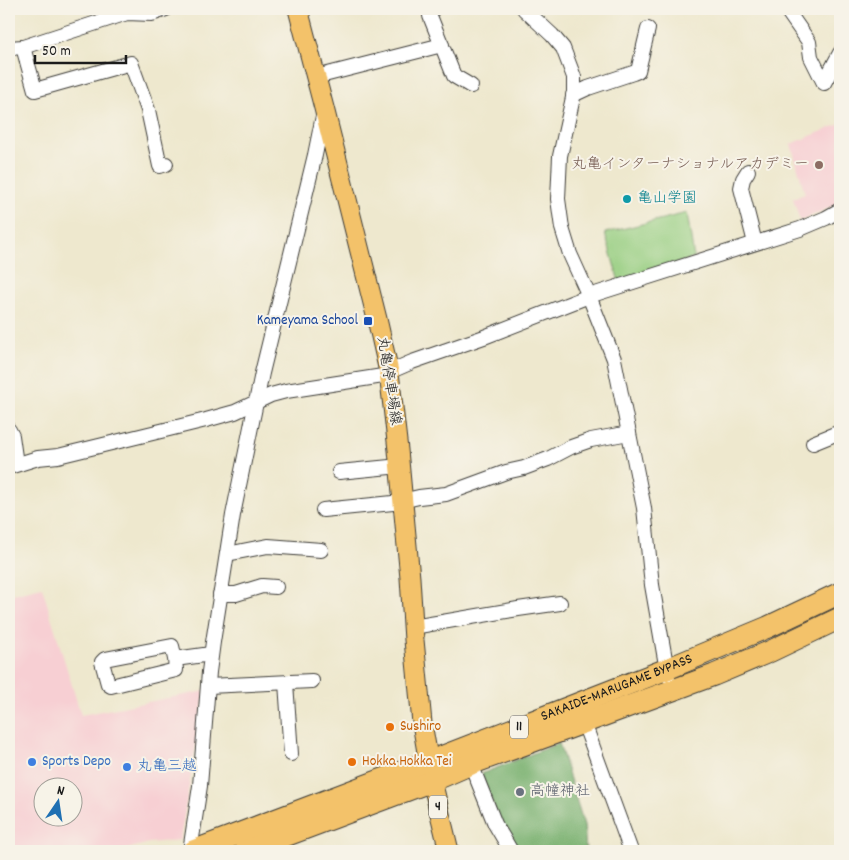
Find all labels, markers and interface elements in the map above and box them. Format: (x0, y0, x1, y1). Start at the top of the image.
scale bar (35, 32, 126, 64)
text: 50 m (42, 41, 71, 63)
place label: 丸亀インターナショナルアカデミー (571, 154, 809, 176)
marker: 丸亀インターナショナルアカデミー (813, 159, 825, 171)
place label: 亀山学園 (637, 188, 697, 210)
marker: 亀山学園 (621, 193, 633, 205)
place label: Kameyama School (257, 310, 358, 332)
marker: Kameyama School (362, 315, 374, 327)
street label: 丸亀停車場線 (370, 335, 406, 427)
street label: SAKAIDE-MARUGAME BYPASS (538, 648, 696, 728)
place label: Sushiro (400, 716, 442, 738)
road number: 11 (510, 716, 528, 739)
marker: Sushiro (384, 721, 396, 733)
place label: Sports Depo (42, 751, 111, 773)
place label: Hokka Hokka Tei (362, 751, 452, 773)
marker: Sports Depo (26, 756, 38, 768)
place label: 丸亀三越 (137, 756, 197, 778)
marker: Hokka Hokka Tei (346, 756, 358, 768)
marker: 丸亀三越 (121, 761, 133, 773)
north arrow (32, 778, 82, 828)
text: N (55, 781, 66, 802)
place label: 高幢神社 (530, 781, 590, 803)
marker: 高幢神社 (514, 786, 526, 798)
road number: 4 (429, 796, 447, 819)

